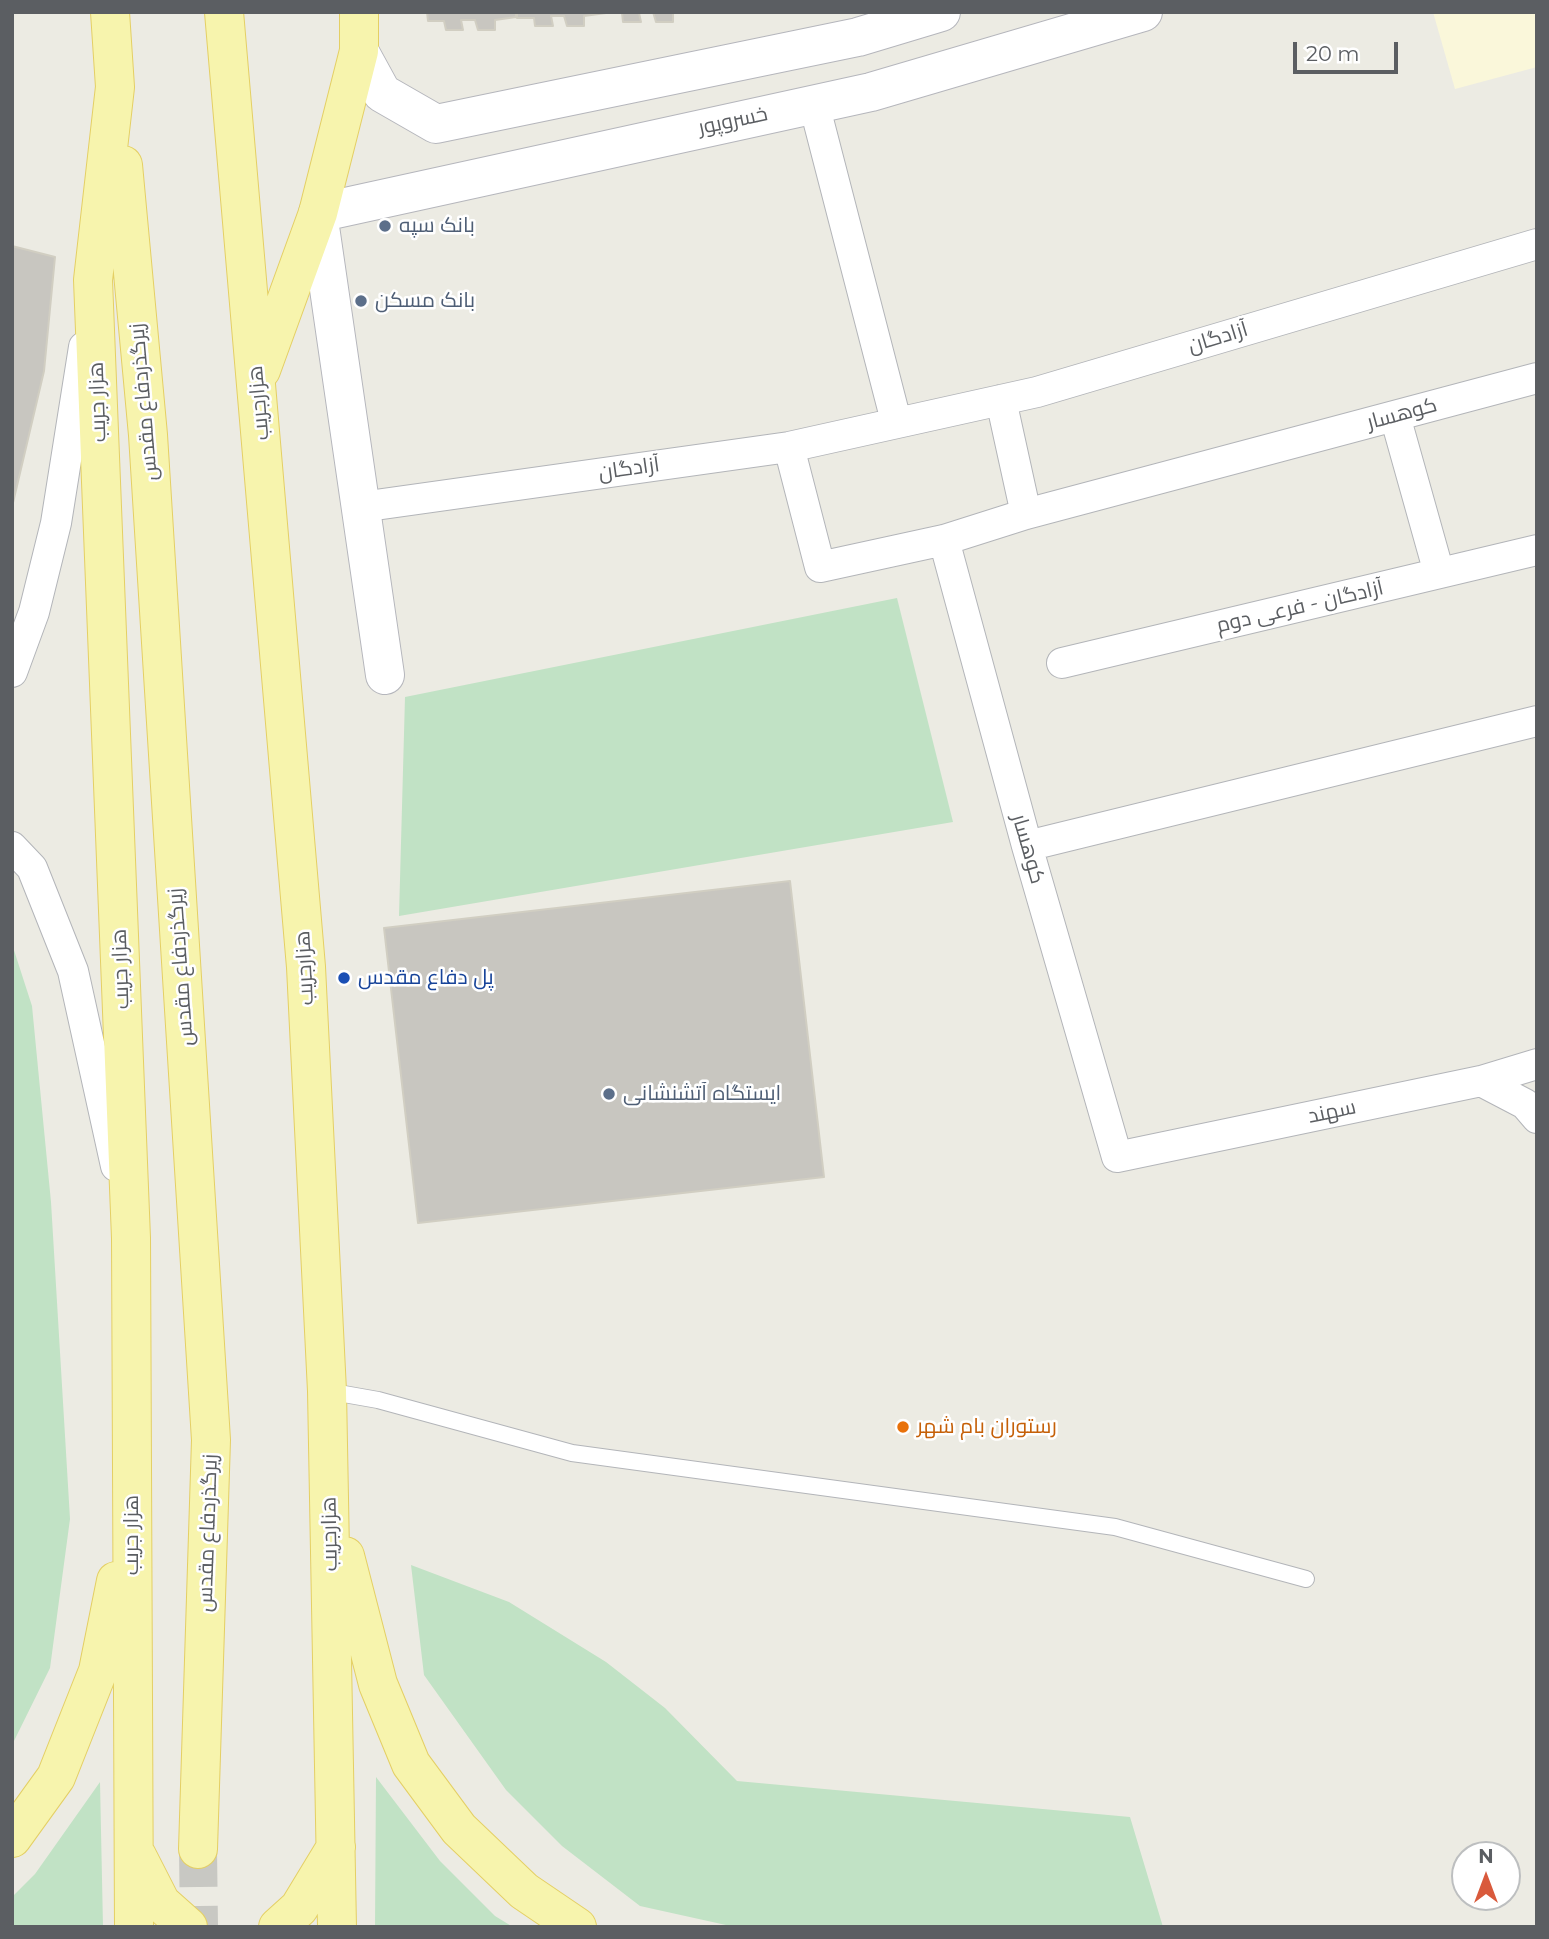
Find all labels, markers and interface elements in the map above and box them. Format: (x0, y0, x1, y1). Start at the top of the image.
scale bar (1297, 28, 1402, 72)
text: 20 m (1306, 41, 1360, 66)
street label: خسروپور (696, 101, 770, 141)
place label: بانک سپه (399, 213, 475, 239)
marker: بانک سپه (377, 218, 393, 234)
place label: بانک مسکن (375, 288, 475, 314)
marker: بانک مسکن (353, 293, 369, 309)
street label: آزادگان (1185, 317, 1251, 359)
street label: زیرگذردفاع مقدس (125, 322, 163, 482)
street label: هزار جریب (84, 361, 112, 443)
street label: هزارجریب (243, 365, 275, 441)
street label: کوهسار (1364, 393, 1440, 435)
street label: آزادگان (597, 452, 661, 486)
street label: آزادگان - فرعی دوم (1214, 576, 1386, 638)
street label: کوهسار (1006, 811, 1050, 887)
street label: زیرگذردفاع مقدس (163, 887, 199, 1047)
street label: هزار جریب (107, 928, 135, 1010)
street label: هزارجریب (290, 930, 320, 1006)
place label: پل دفاع مقدس (358, 965, 494, 991)
marker: پل دفاع مقدس (336, 970, 352, 986)
place label: ایستگاه آتشنشانی (623, 1081, 781, 1107)
marker: ایستگاه آتشنشانی (601, 1086, 617, 1102)
street label: سهند (1306, 1095, 1358, 1129)
place label: رستوران بام شهر (917, 1414, 1057, 1440)
marker: رستوران بام شهر (895, 1419, 911, 1435)
street label: زیرگذردفاع مقدس (193, 1454, 223, 1612)
street label: هزار جریب (119, 1495, 145, 1575)
street label: هزارجریب (317, 1496, 343, 1572)
north arrow (1451, 1841, 1521, 1911)
text: N (1478, 1845, 1494, 1868)

